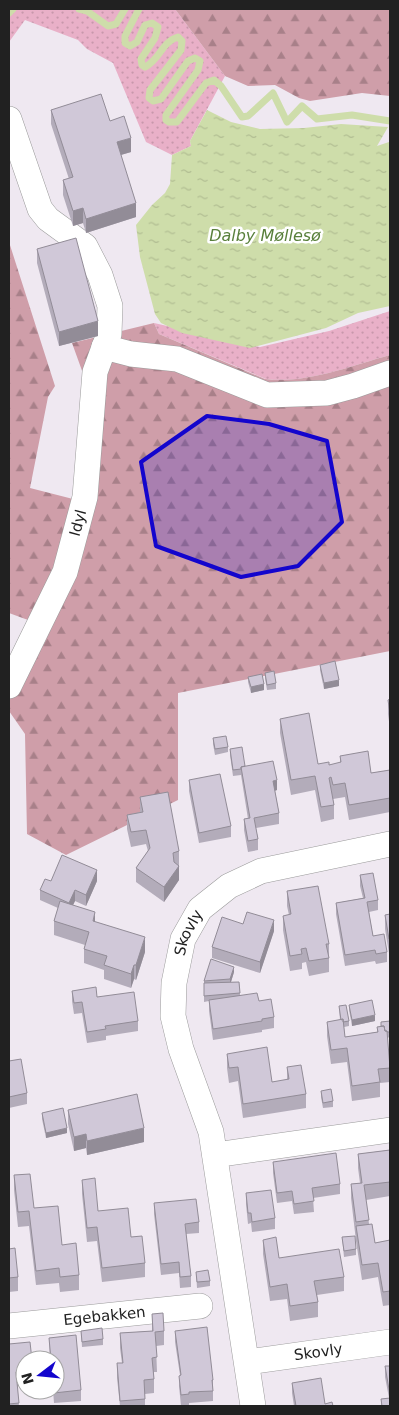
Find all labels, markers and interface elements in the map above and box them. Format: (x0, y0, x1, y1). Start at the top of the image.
water label: Dalby Møllesø (209, 226, 321, 245)
street label: Idyl (66, 508, 90, 538)
street label: Skovly (171, 907, 207, 957)
street label: Egebakken (62, 1303, 146, 1329)
street label: Skovly (293, 1340, 344, 1364)
north arrow (15, 1350, 65, 1400)
text: N (18, 1371, 37, 1386)

